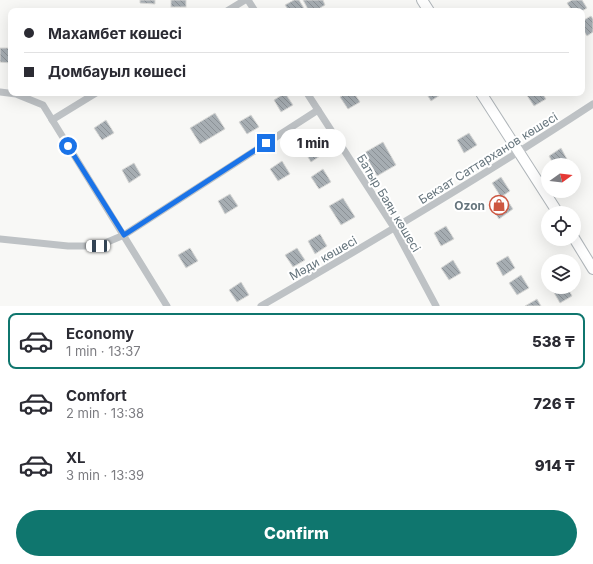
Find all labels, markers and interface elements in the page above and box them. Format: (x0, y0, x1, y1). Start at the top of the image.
text: Махамбет көшесі (48, 24, 182, 43)
text: Домбауыл көшесі (48, 62, 186, 81)
street label: Бекзат Саттарханов көшесі (416, 109, 560, 207)
callout: 1 min (280, 129, 346, 157)
route end (257, 134, 275, 152)
text: 1 min (297, 135, 329, 151)
route start (59, 137, 77, 155)
street label: Батыр Баян көшесі (354, 151, 424, 255)
north arrow (541, 158, 581, 198)
map controls (541, 158, 581, 294)
shop icon: Ozon (488, 194, 510, 216)
place label: Ozon (454, 198, 485, 213)
button: locate (541, 206, 581, 246)
street label: Мәди көшесі (286, 232, 360, 283)
car (86, 240, 110, 252)
button: layers (541, 254, 581, 294)
icon: car (18, 323, 54, 359)
text: Economy (66, 324, 134, 343)
text: 538 ₸ (532, 332, 575, 351)
text: 1 min · 13:37 (66, 343, 141, 359)
icon: car (18, 385, 54, 421)
text: Comfort (66, 386, 127, 405)
text: 726 ₸ (533, 394, 575, 413)
text: 2 min · 13:38 (66, 405, 144, 421)
icon: car (18, 447, 54, 483)
text: XL (66, 448, 86, 467)
text: 914 ₸ (535, 456, 575, 475)
text: 3 min · 13:39 (66, 467, 144, 483)
button: Confirm (16, 510, 577, 556)

